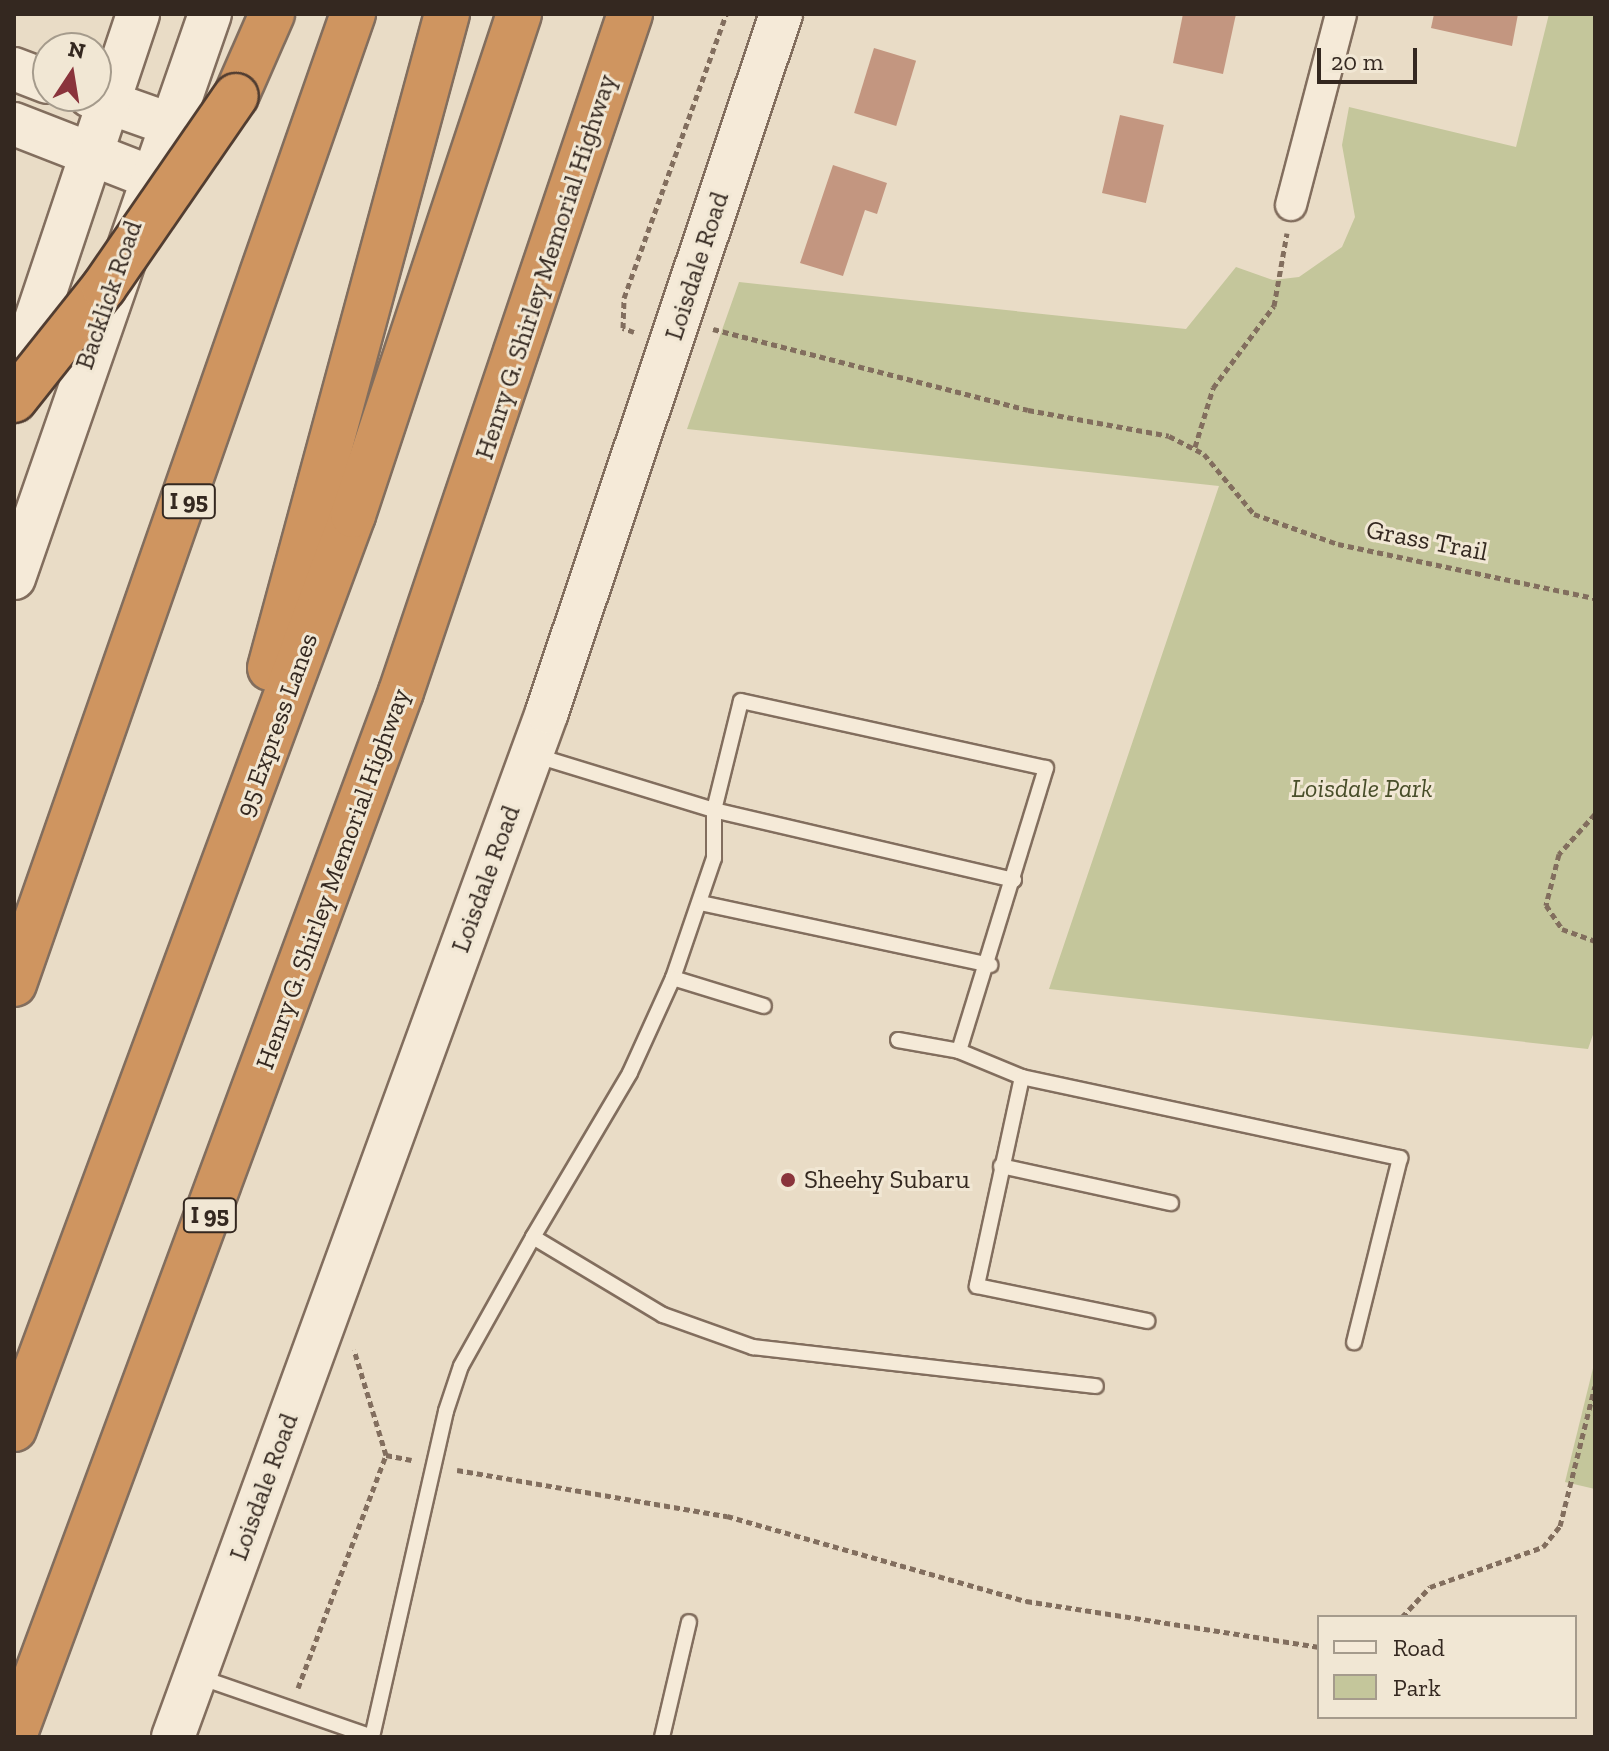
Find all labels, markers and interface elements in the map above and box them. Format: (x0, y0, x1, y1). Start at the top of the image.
north arrow (32, 32, 112, 112)
scale bar (1321, 32, 1421, 82)
text: N (66, 35, 88, 65)
text: 20 m (1331, 47, 1383, 76)
street label: Henry G. Shirley Memorial Highway (469, 70, 623, 464)
street label: Loisdale Road (658, 188, 736, 344)
street label: Backlick Road (69, 216, 149, 374)
road number: I 95 (161, 481, 217, 521)
street label: Grass Trail (1363, 514, 1491, 568)
street label: 95 Express Lanes (229, 629, 325, 821)
street label: Henry G. Shirley Memorial Highway (249, 684, 417, 1074)
park label: Loisdale Park (1291, 773, 1433, 805)
street label: Loisdale Road (445, 801, 527, 957)
place label: Sheehy Subaru (804, 1164, 970, 1196)
marker: Sheehy Subaru (779, 1171, 797, 1189)
road number: I 95 (182, 1195, 238, 1235)
street label: Loisdale Road (223, 1409, 305, 1565)
legend (1317, 1615, 1577, 1719)
text: Road (1393, 1633, 1445, 1662)
text: Park (1393, 1673, 1441, 1702)

